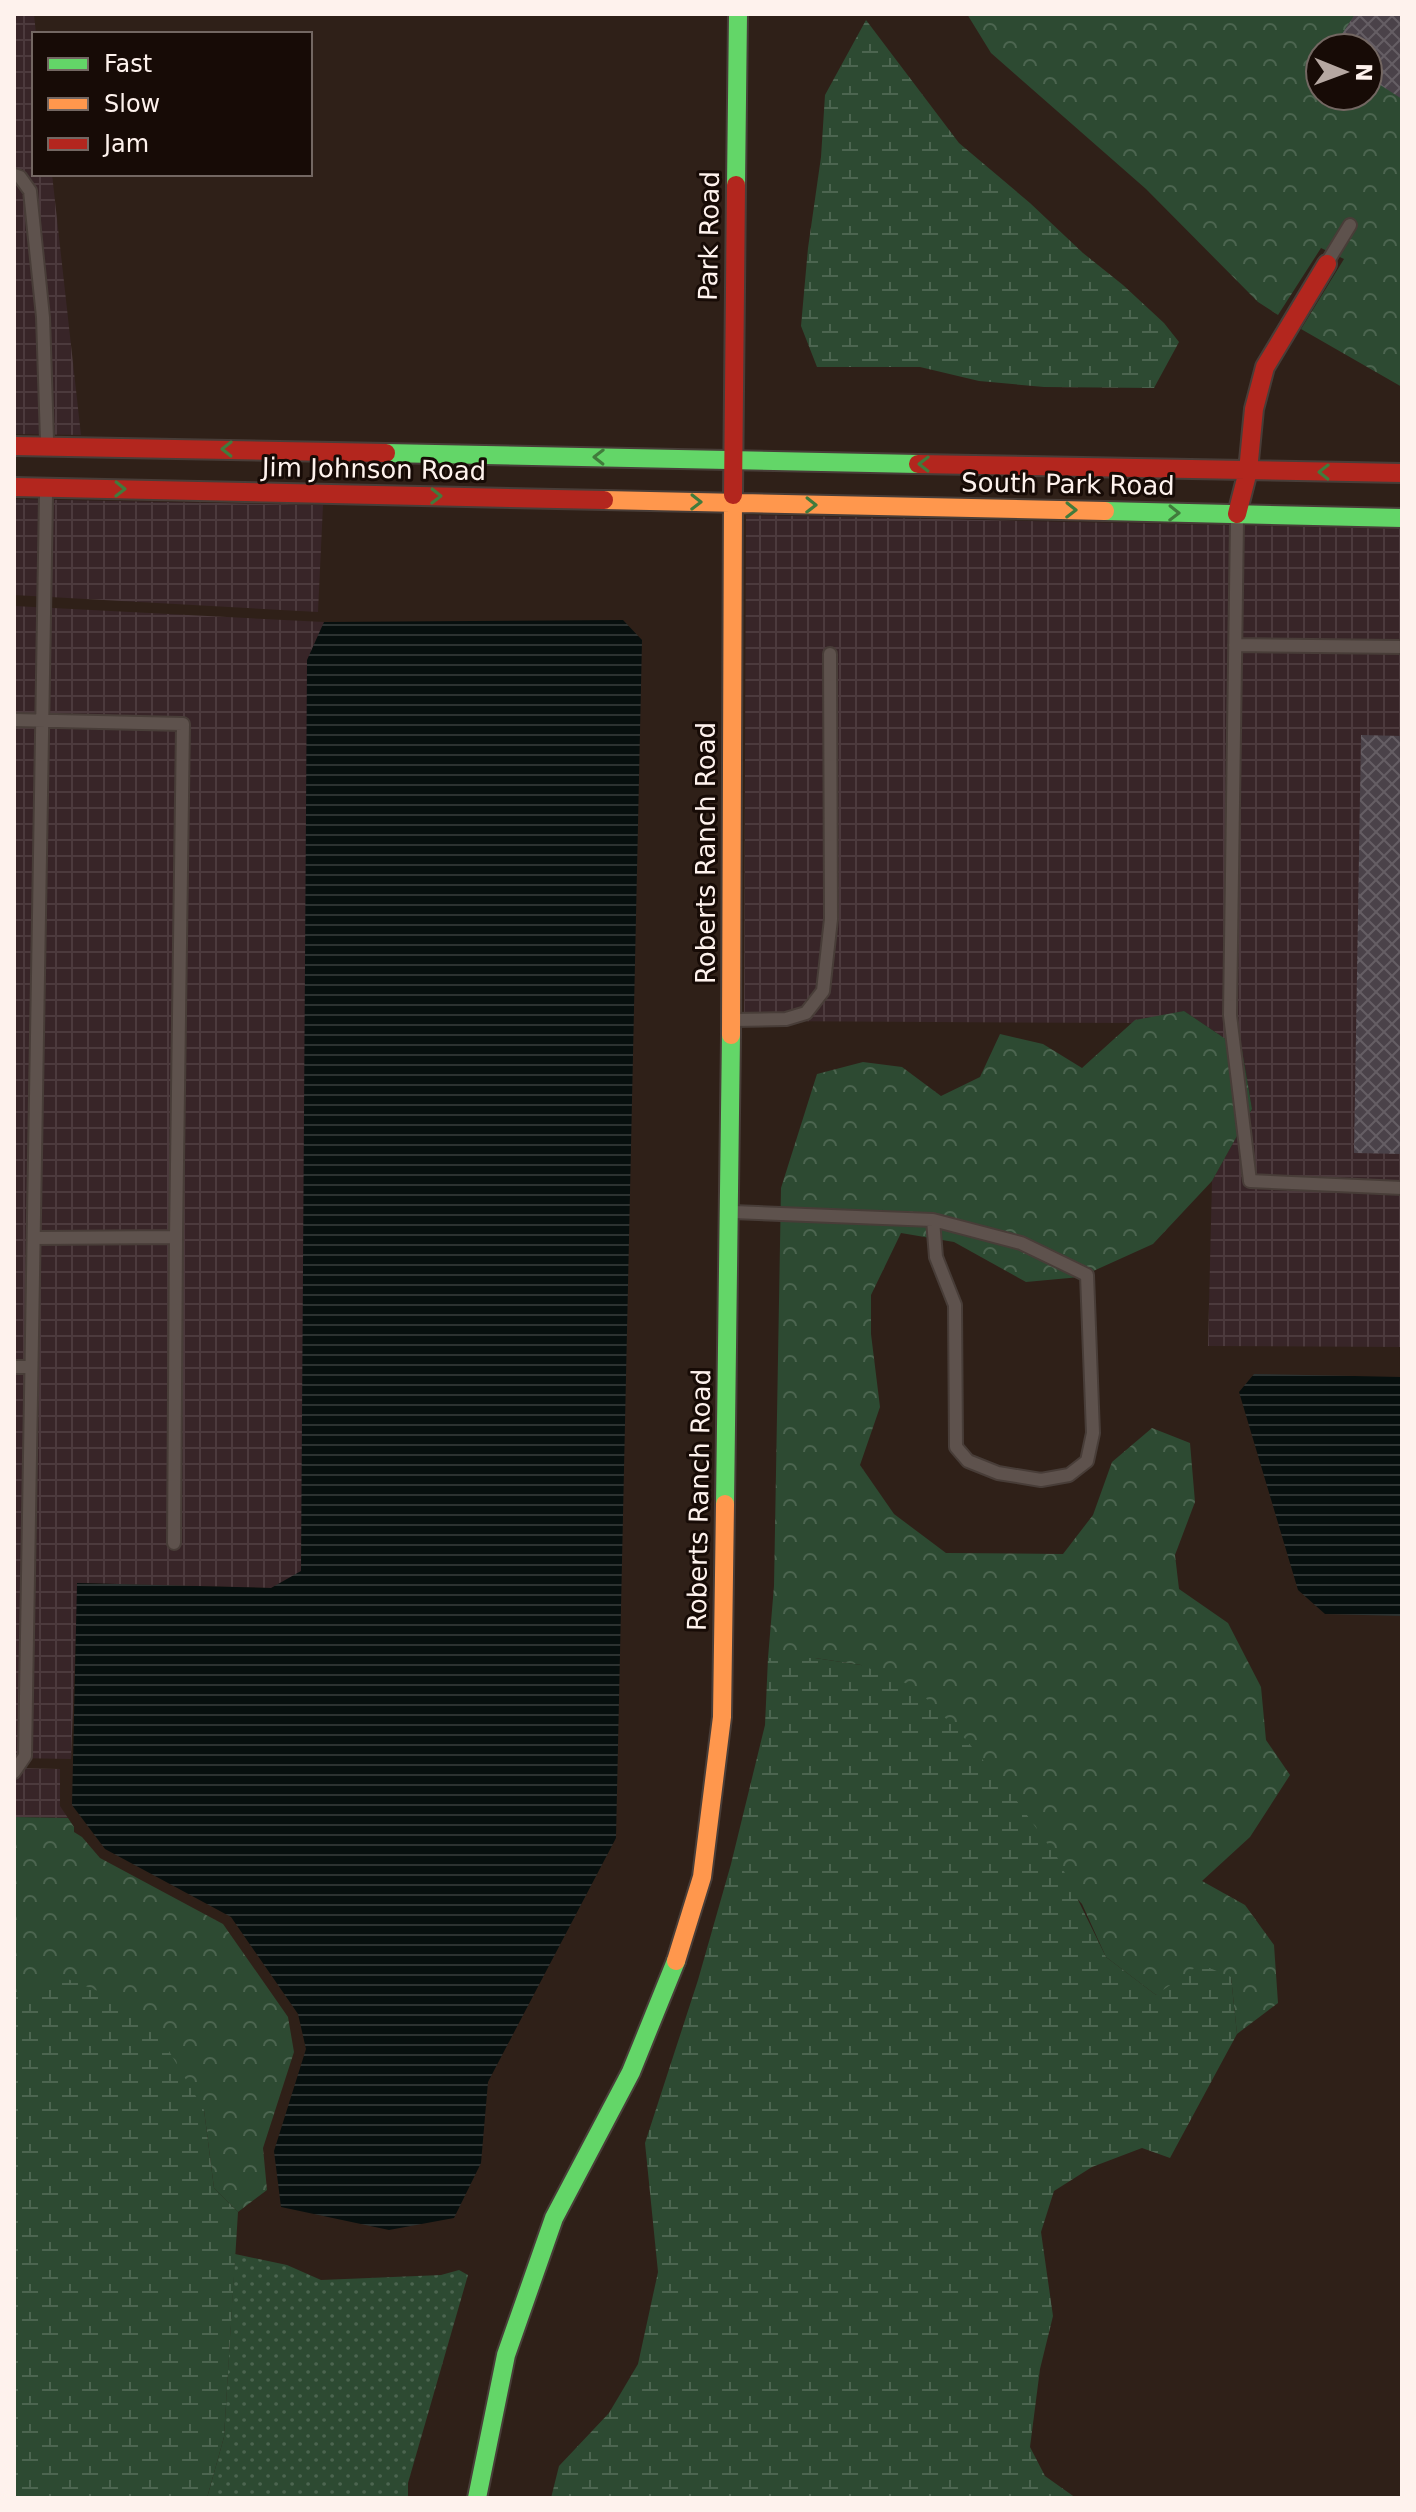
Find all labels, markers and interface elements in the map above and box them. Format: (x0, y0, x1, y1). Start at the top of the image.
legend (32, 32, 312, 176)
north arrow (1304, 32, 1384, 112)
text: Fast (104, 50, 152, 78)
text: N (1351, 63, 1376, 82)
text: Slow (104, 90, 160, 118)
text: Jam (102, 130, 149, 158)
street label: Park Road (693, 171, 725, 301)
one-way arrow (220, 441, 233, 458)
one-way arrow (592, 448, 605, 465)
street label: Jim Johnson Road (260, 452, 486, 486)
one-way arrow (917, 455, 930, 472)
one-way arrow (1317, 463, 1330, 481)
street label: South Park Road (961, 467, 1175, 501)
one-way arrow (114, 480, 127, 498)
one-way arrow (430, 487, 443, 505)
one-way arrow (690, 493, 703, 511)
one-way arrow (805, 496, 818, 513)
one-way arrow (1065, 502, 1078, 519)
one-way arrow (1168, 504, 1181, 521)
street label: Roberts Ranch Road (691, 722, 721, 984)
street label: Roberts Ranch Road (682, 1369, 716, 1631)

